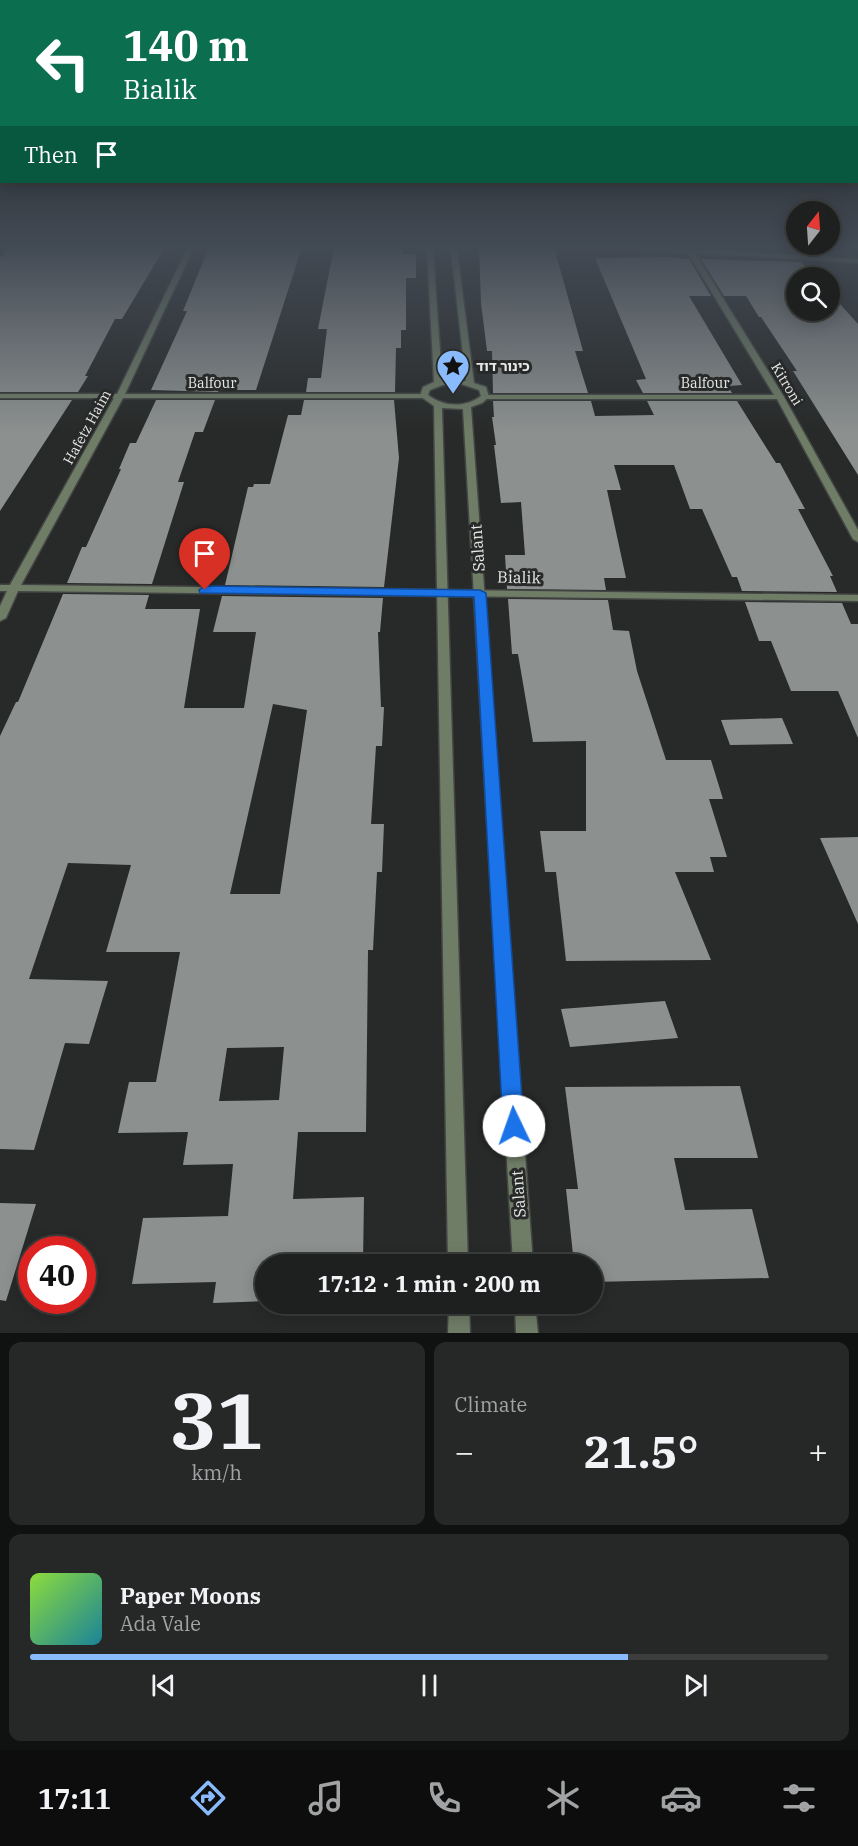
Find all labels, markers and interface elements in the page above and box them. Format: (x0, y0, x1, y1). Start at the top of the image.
text: 140 m (123, 18, 249, 73)
icon: left (24, 24, 102, 102)
text: Bialik (123, 71, 197, 106)
icon: arrive (90, 138, 123, 171)
text: Then (24, 140, 78, 169)
north arrow (786, 201, 840, 255)
map controls (786, 201, 840, 321)
button: search (786, 267, 840, 321)
place icon: כינור דוד (435, 348, 471, 395)
place label: כינור דוד (476, 357, 530, 375)
street label: Kitroni (767, 359, 807, 409)
street label: Balfour (188, 374, 237, 392)
street label: Balfour (681, 374, 730, 392)
street label: Hafetz Haim (59, 387, 115, 467)
street label: Salant (465, 523, 489, 572)
pin (179, 528, 230, 590)
icon: arrive (188, 537, 221, 570)
street label: Bialik (497, 567, 542, 587)
position arrow (482, 1094, 546, 1158)
street label: Salant (506, 1169, 530, 1218)
speed limit sign: 40 (18, 1236, 96, 1314)
text: 17:12 · 1 min · 200 m (317, 1269, 541, 1298)
text: 31 (170, 1369, 264, 1470)
text: Climate (455, 1391, 527, 1418)
text: 21.5° (584, 1422, 699, 1480)
text: − (455, 1430, 474, 1473)
text: + (808, 1430, 828, 1473)
text: km/h (191, 1459, 242, 1486)
text: Paper Moons (120, 1581, 261, 1610)
text: Ada Vale (120, 1610, 201, 1637)
icon: previous (147, 1669, 180, 1702)
icon: pause (413, 1669, 446, 1702)
icon: next (679, 1669, 712, 1702)
icon: directions (187, 1777, 229, 1819)
icon: music (305, 1777, 347, 1819)
icon: phone (423, 1777, 465, 1819)
icon: climate (542, 1777, 584, 1819)
icon: car (660, 1777, 702, 1819)
icon: filters (778, 1777, 820, 1819)
text: 17:11 (38, 1781, 111, 1816)

